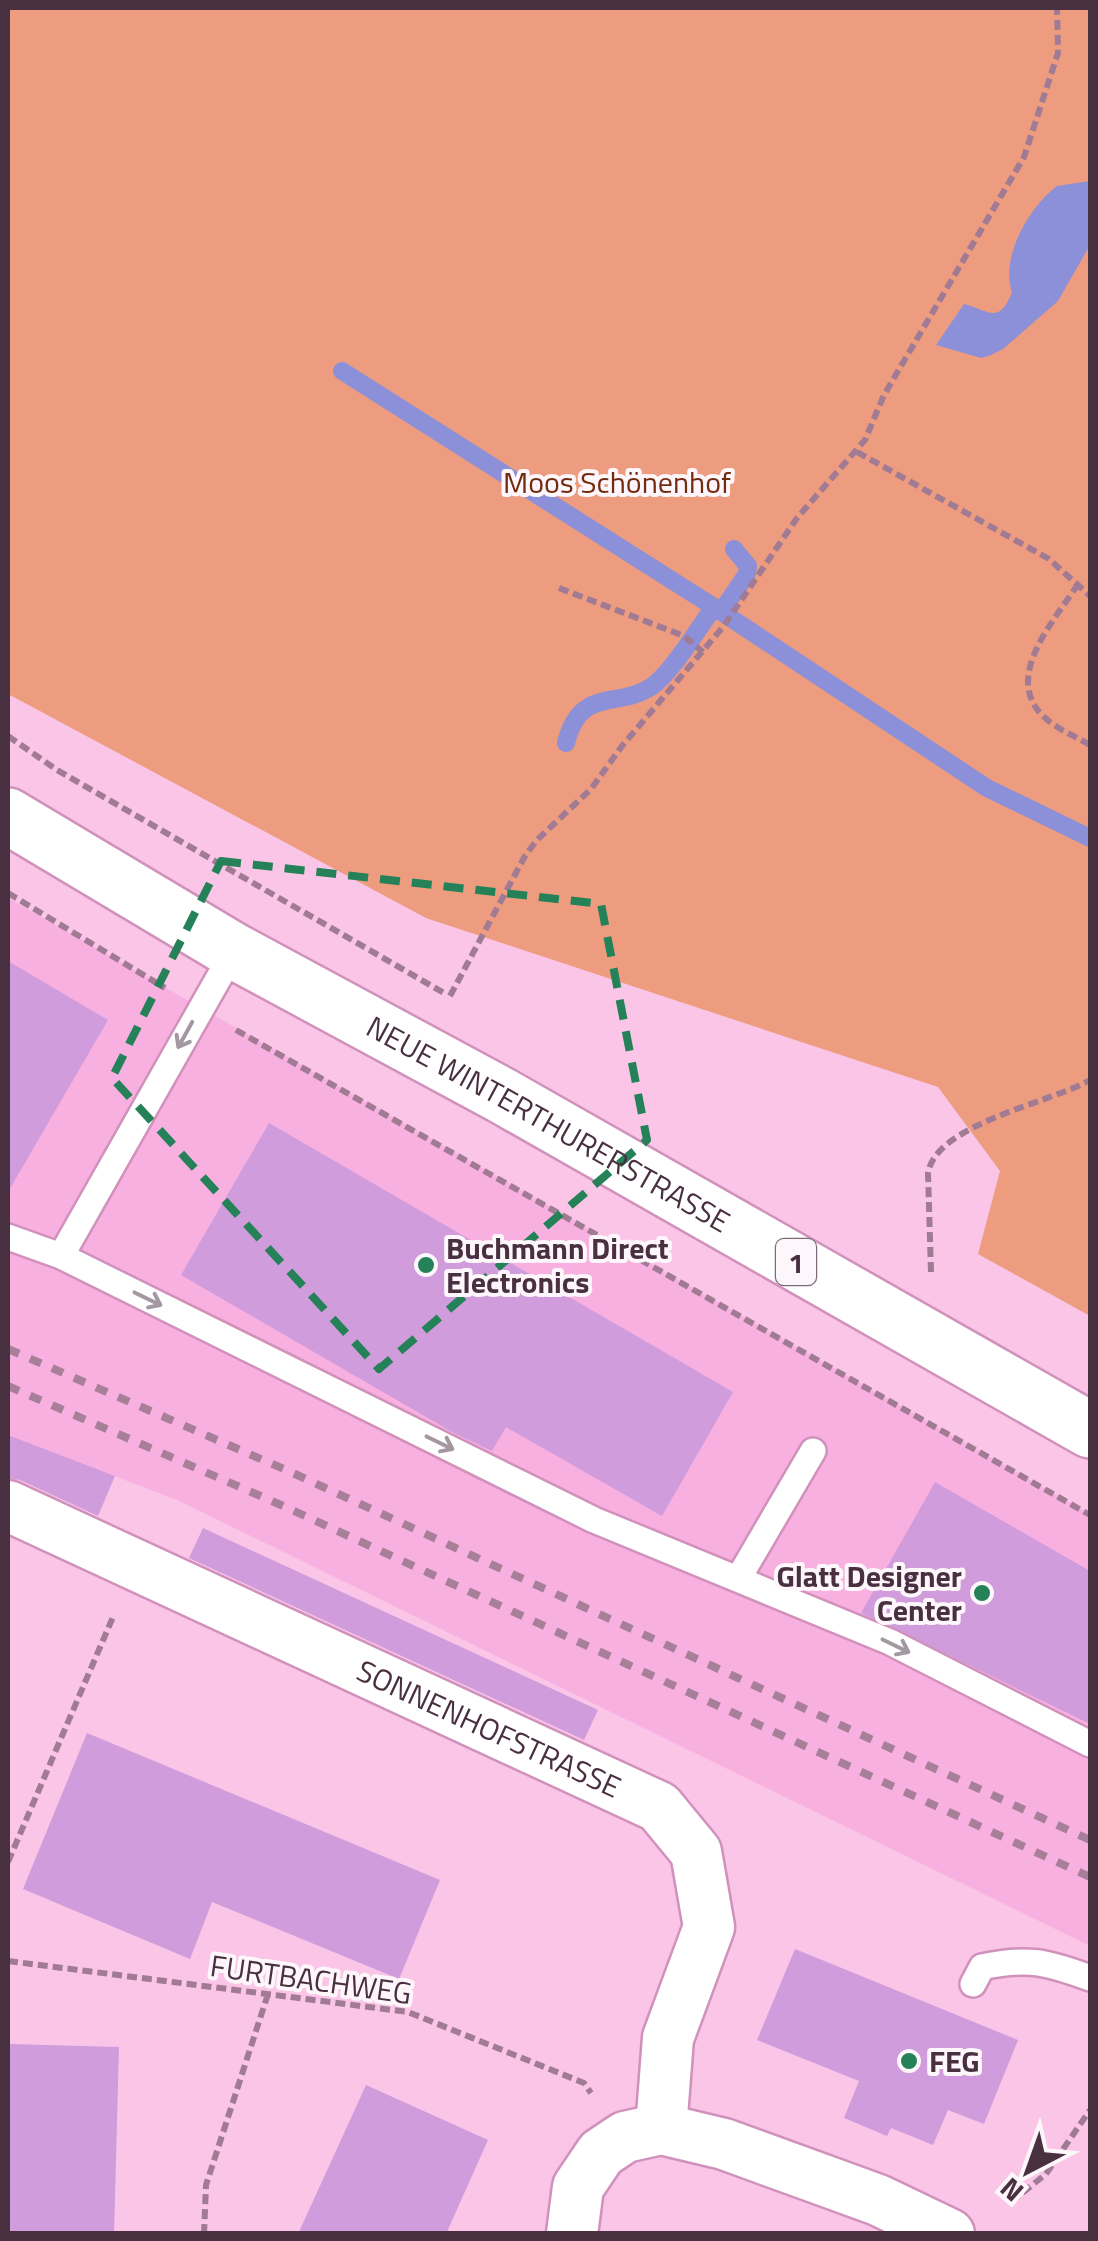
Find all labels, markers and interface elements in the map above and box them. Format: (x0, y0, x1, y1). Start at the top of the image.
park label: Moos Schönenhof (503, 459, 731, 505)
street label: NEUE WINTERTHURERSTRASSE (358, 1004, 739, 1244)
one-way arrow (175, 1020, 195, 1049)
place label: Buchmann Direct Electronics (446, 1225, 669, 1305)
road number: 1 (776, 1239, 816, 1285)
marker: Buchmann Direct Electronics (415, 1254, 437, 1276)
one-way arrow (133, 1290, 163, 1309)
one-way arrow (424, 1435, 454, 1454)
place label: Glatt Designer Center (776, 1553, 962, 1633)
marker: Glatt Designer Center (971, 1582, 993, 1604)
one-way arrow (881, 1637, 911, 1656)
street label: SONNENHOFSTRASSE (350, 1647, 629, 1809)
street label: FURTBACHWEG (207, 1942, 415, 2016)
place label: FEG (929, 2038, 980, 2084)
marker: FEG (898, 2050, 920, 2072)
north arrow (978, 2121, 1078, 2221)
text: N (990, 2168, 1033, 2213)

